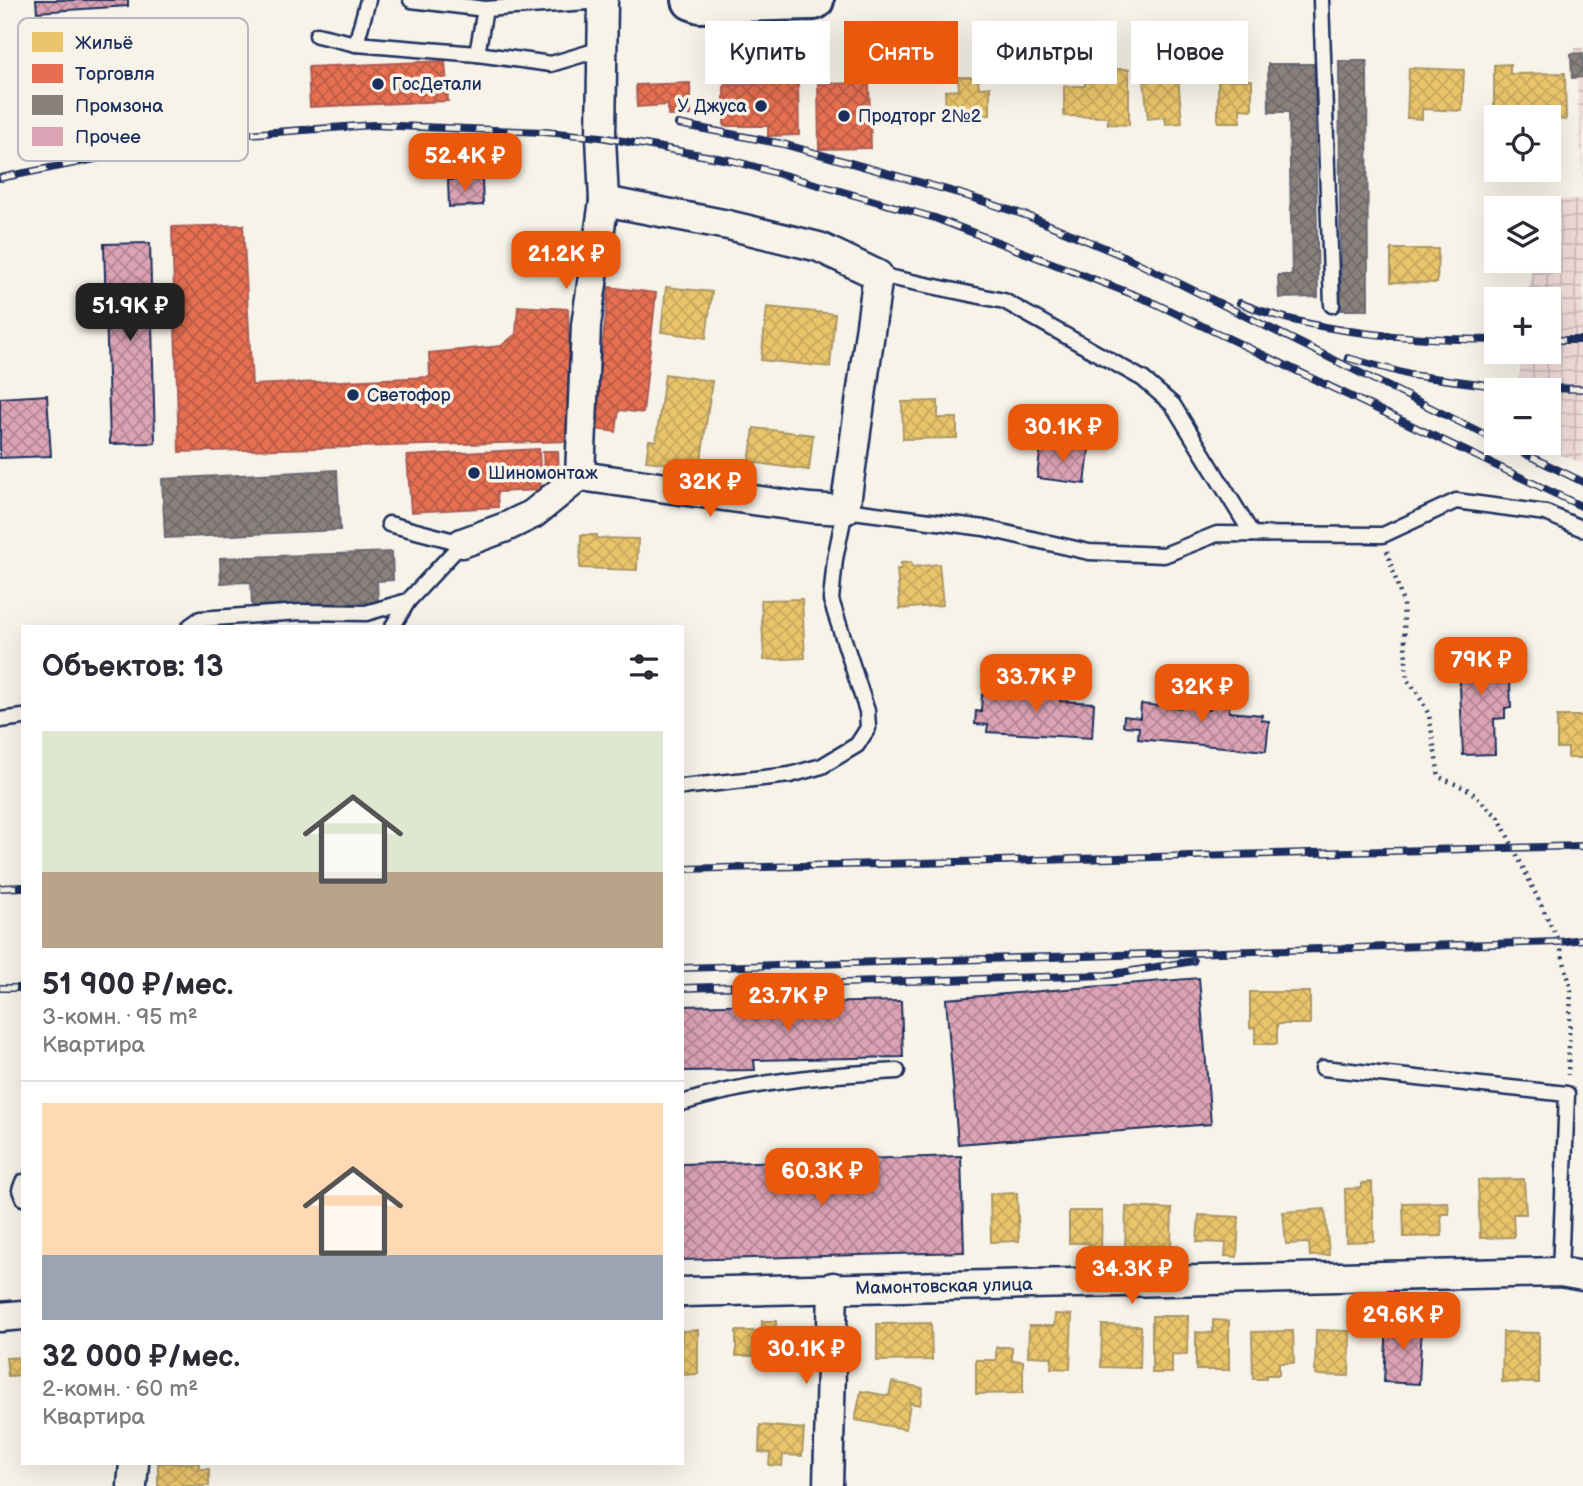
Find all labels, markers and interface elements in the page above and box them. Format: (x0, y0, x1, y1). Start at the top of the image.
legend (18, 18, 248, 161)
chip: Купить (705, 21, 830, 84)
chip: Снять (844, 21, 958, 84)
chip: Фильтры (972, 21, 1117, 84)
chip: Новое (1131, 21, 1248, 84)
text: Жильё (75, 32, 133, 55)
text: Торговля (75, 63, 155, 86)
place label: ГосДетали (392, 74, 482, 95)
marker: ГосДетали (370, 76, 386, 92)
text: Промзона (75, 95, 163, 118)
place label: У Джуса (677, 96, 747, 117)
marker: У Джуса (753, 98, 769, 114)
map controls (1484, 105, 1561, 455)
button: locate (1484, 105, 1561, 182)
place label: Продторг 2№2 (858, 106, 982, 127)
marker: Продторг 2№2 (836, 108, 852, 124)
text: Прочее (75, 126, 141, 149)
pin: 52.4K ₽ (400, 134, 530, 193)
text: 52.4K ₽ (425, 142, 505, 170)
button: layers (1484, 196, 1561, 273)
pin: 21.2K ₽ (501, 232, 631, 291)
text: 21.2K ₽ (527, 240, 605, 268)
pin: 51.9K ₽ (65, 284, 195, 343)
button: + (1484, 287, 1561, 364)
text: 51.9K ₽ (92, 292, 168, 320)
button: − (1484, 378, 1561, 455)
place label: Светофор (367, 385, 451, 406)
marker: Светофор (345, 387, 361, 403)
pin: 30.1K ₽ (998, 405, 1128, 464)
text: 30.1K ₽ (1024, 413, 1102, 441)
pin: 32K ₽ (661, 460, 759, 519)
place label: Шиномонтаж (488, 463, 598, 484)
marker: Шиномонтаж (466, 465, 482, 481)
text: 32K ₽ (679, 468, 741, 496)
pin: 79K ₽ (1432, 638, 1530, 697)
text: 79K ₽ (1450, 646, 1512, 674)
icon: filters (625, 648, 663, 686)
text: Объектов: 13 (42, 649, 223, 685)
pin: 33.7K ₽ (971, 654, 1101, 714)
text: 33.7K ₽ (996, 663, 1076, 691)
pin: 32K ₽ (1153, 664, 1251, 724)
text: 32K ₽ (1171, 673, 1233, 701)
icon: home (290, 776, 416, 902)
text: 51 900 ₽/мес. (42, 967, 233, 1003)
pin: 23.7K ₽ (723, 974, 853, 1033)
text: 23.7K ₽ (748, 982, 828, 1010)
text: 3-комн. · 95 m² (42, 1003, 198, 1031)
text: Квартира (42, 1031, 145, 1059)
icon: home (290, 1148, 416, 1274)
pin: 60.3K ₽ (757, 1148, 887, 1208)
text: 60.3K ₽ (781, 1157, 863, 1185)
pin: 34.3K ₽ (1067, 1246, 1197, 1306)
text: 34.3K ₽ (1092, 1255, 1172, 1283)
street label: Мамонтовская улица (855, 1274, 1033, 1299)
pin: 29.6K ₽ (1338, 1292, 1468, 1352)
text: 29.6K ₽ (1362, 1301, 1444, 1329)
pin: 30.1K ₽ (741, 1326, 871, 1386)
text: 30.1K ₽ (767, 1335, 845, 1363)
text: 32 000 ₽/мес. (42, 1339, 240, 1375)
text: 2-комн. · 60 m² (42, 1375, 198, 1403)
text: Квартира (42, 1403, 145, 1431)

